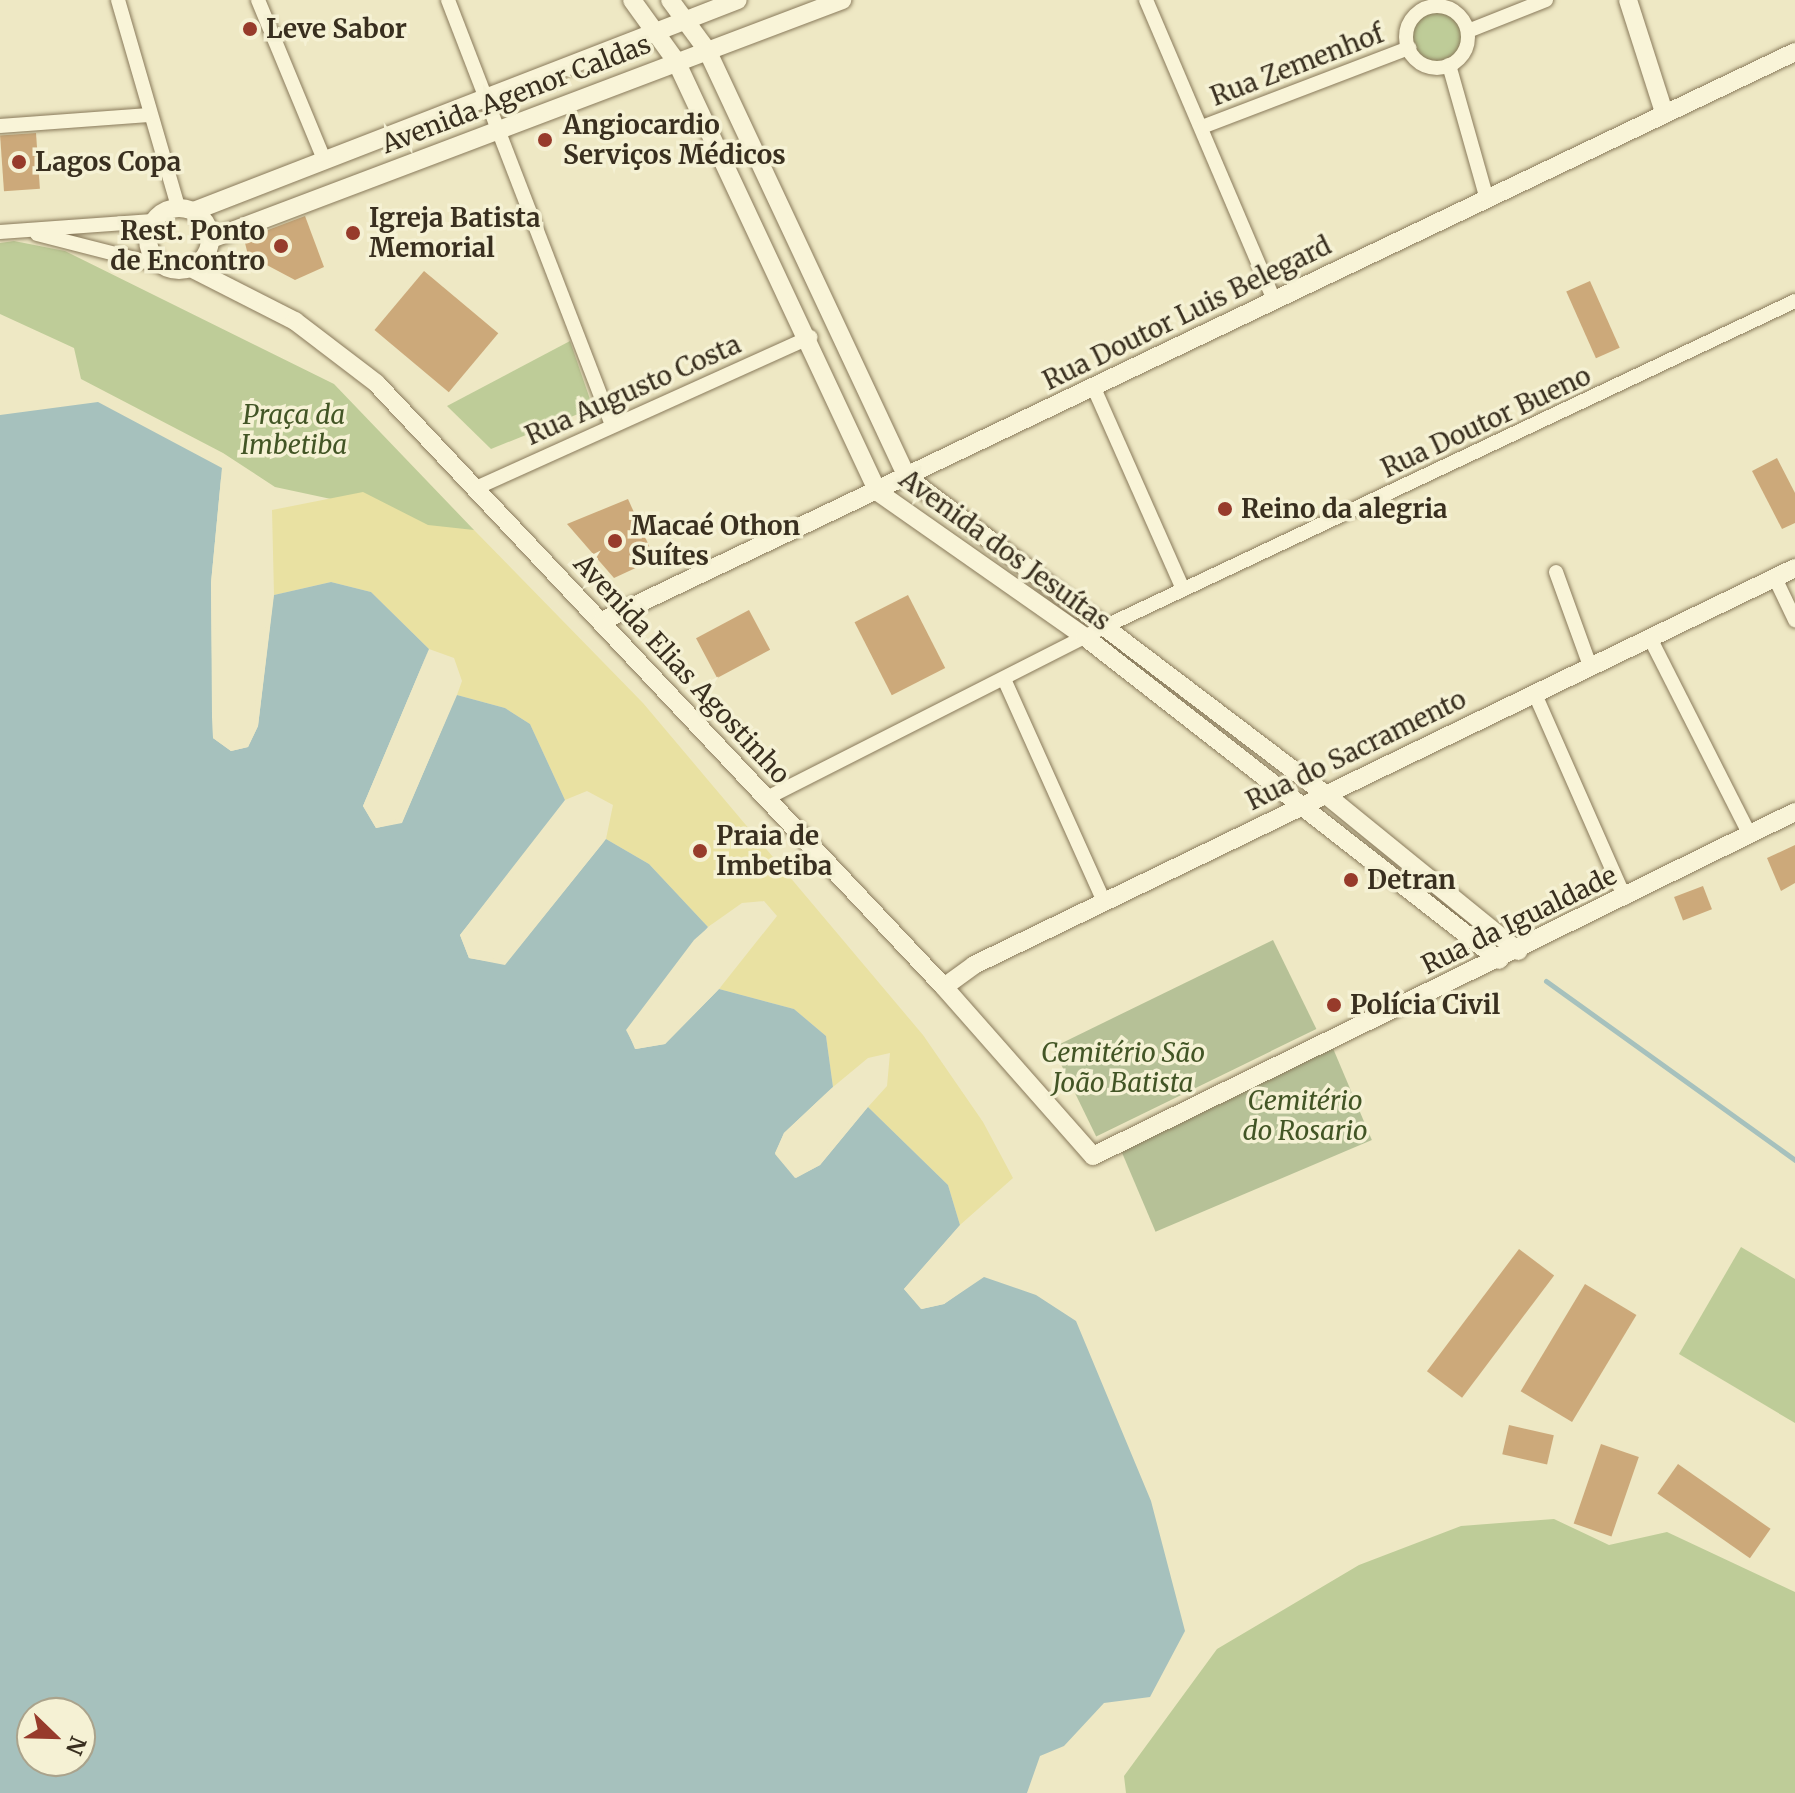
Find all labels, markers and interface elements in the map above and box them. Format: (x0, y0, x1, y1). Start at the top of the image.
place label: Leve Sabor (266, 13, 407, 45)
street label: Rua Zemenhof (1206, 18, 1388, 112)
marker: Leve Sabor (241, 20, 259, 38)
street label: Avenida Agenor Caldas (377, 28, 655, 160)
place label: Angiocardio Serviços Médicos (563, 109, 786, 170)
marker: Angiocardio Serviços Médicos (534, 129, 556, 151)
place label: Lagos Copa (35, 146, 181, 178)
marker: Lagos Copa (10, 153, 28, 171)
place label: Igreja Batista Memorial (369, 202, 541, 264)
place label: Rest. Ponto de Encontro (110, 215, 265, 276)
marker: Igreja Batista Memorial (344, 224, 362, 242)
street label: Rua Doutor Luis Belegard (1038, 230, 1336, 396)
marker: Rest. Ponto de Encontro (272, 237, 290, 255)
street label: Rua Augusto Costa (520, 328, 746, 452)
street label: Rua Doutor Bueno (1376, 360, 1596, 484)
park label: Praça da Imbetiba (241, 399, 347, 460)
street label: Avenida dos Jesuítas (894, 463, 1116, 637)
place label: Reino da alegria (1241, 493, 1448, 525)
marker: Reino da alegria (1216, 500, 1234, 518)
place label: Macaé Othon Suítes (631, 510, 800, 572)
marker: Macaé Othon Suítes (606, 532, 624, 550)
street label: Avenida Elias Agostinho (568, 548, 796, 790)
street label: Rua do Sacramento (1241, 683, 1471, 817)
place label: Praia de Imbetiba (716, 820, 832, 882)
marker: Praia de Imbetiba (691, 842, 709, 860)
street label: Rua da Igualdade (1416, 859, 1622, 981)
place label: Detran (1367, 864, 1456, 896)
marker: Detran (1342, 871, 1360, 889)
place label: Polícia Civil (1350, 989, 1500, 1021)
marker: Polícia Civil (1325, 996, 1343, 1014)
park label: Cemitério São João Batista (1041, 1037, 1205, 1098)
park label: Cemitério do Rosario (1242, 1085, 1368, 1146)
north arrow (16, 1697, 96, 1777)
text: N (60, 1732, 93, 1759)

